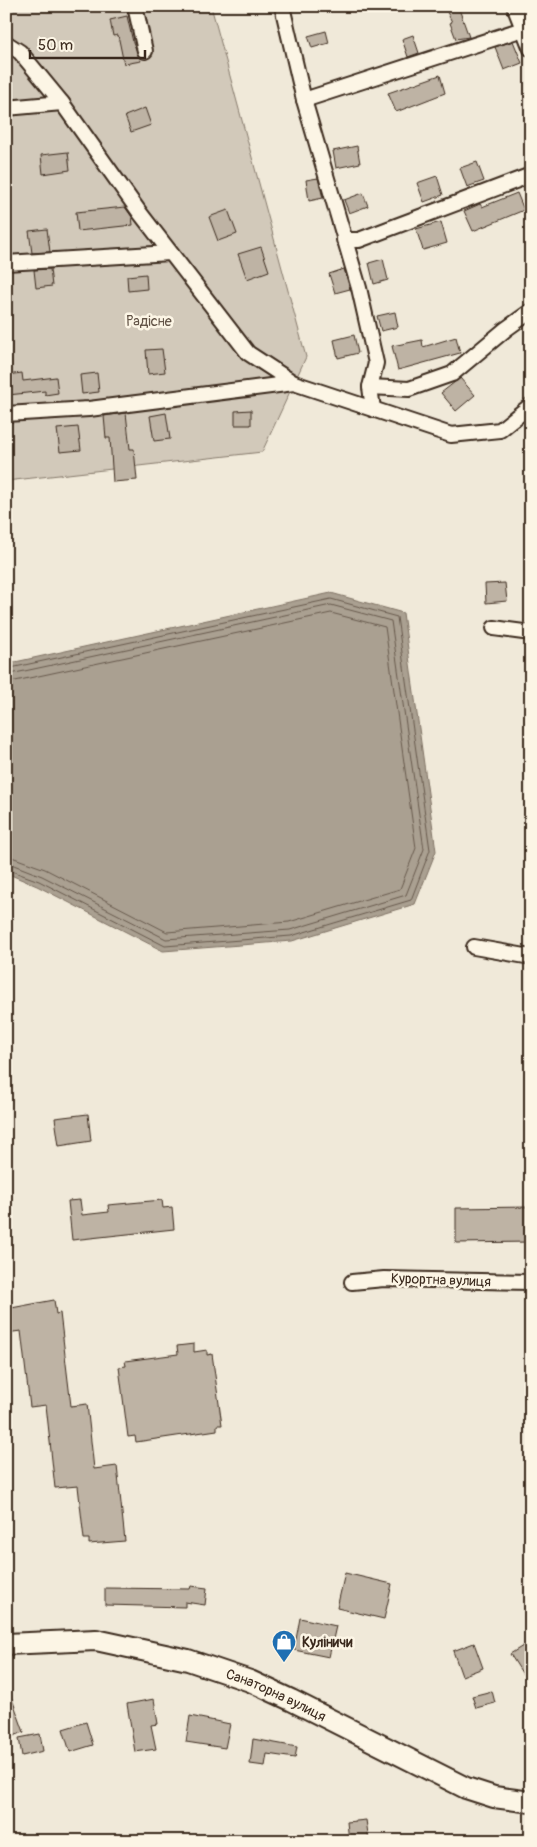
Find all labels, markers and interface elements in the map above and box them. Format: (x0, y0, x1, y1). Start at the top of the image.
scale bar (30, 28, 145, 60)
text: 50 m (38, 36, 73, 55)
park label: Радісне (126, 313, 172, 330)
street label: Курортна вулиця (391, 1270, 491, 1290)
shop icon: Куліничи (271, 1629, 297, 1663)
place label: Куліничи (302, 1634, 353, 1651)
street label: Санаторна вулиця (224, 1665, 329, 1725)

